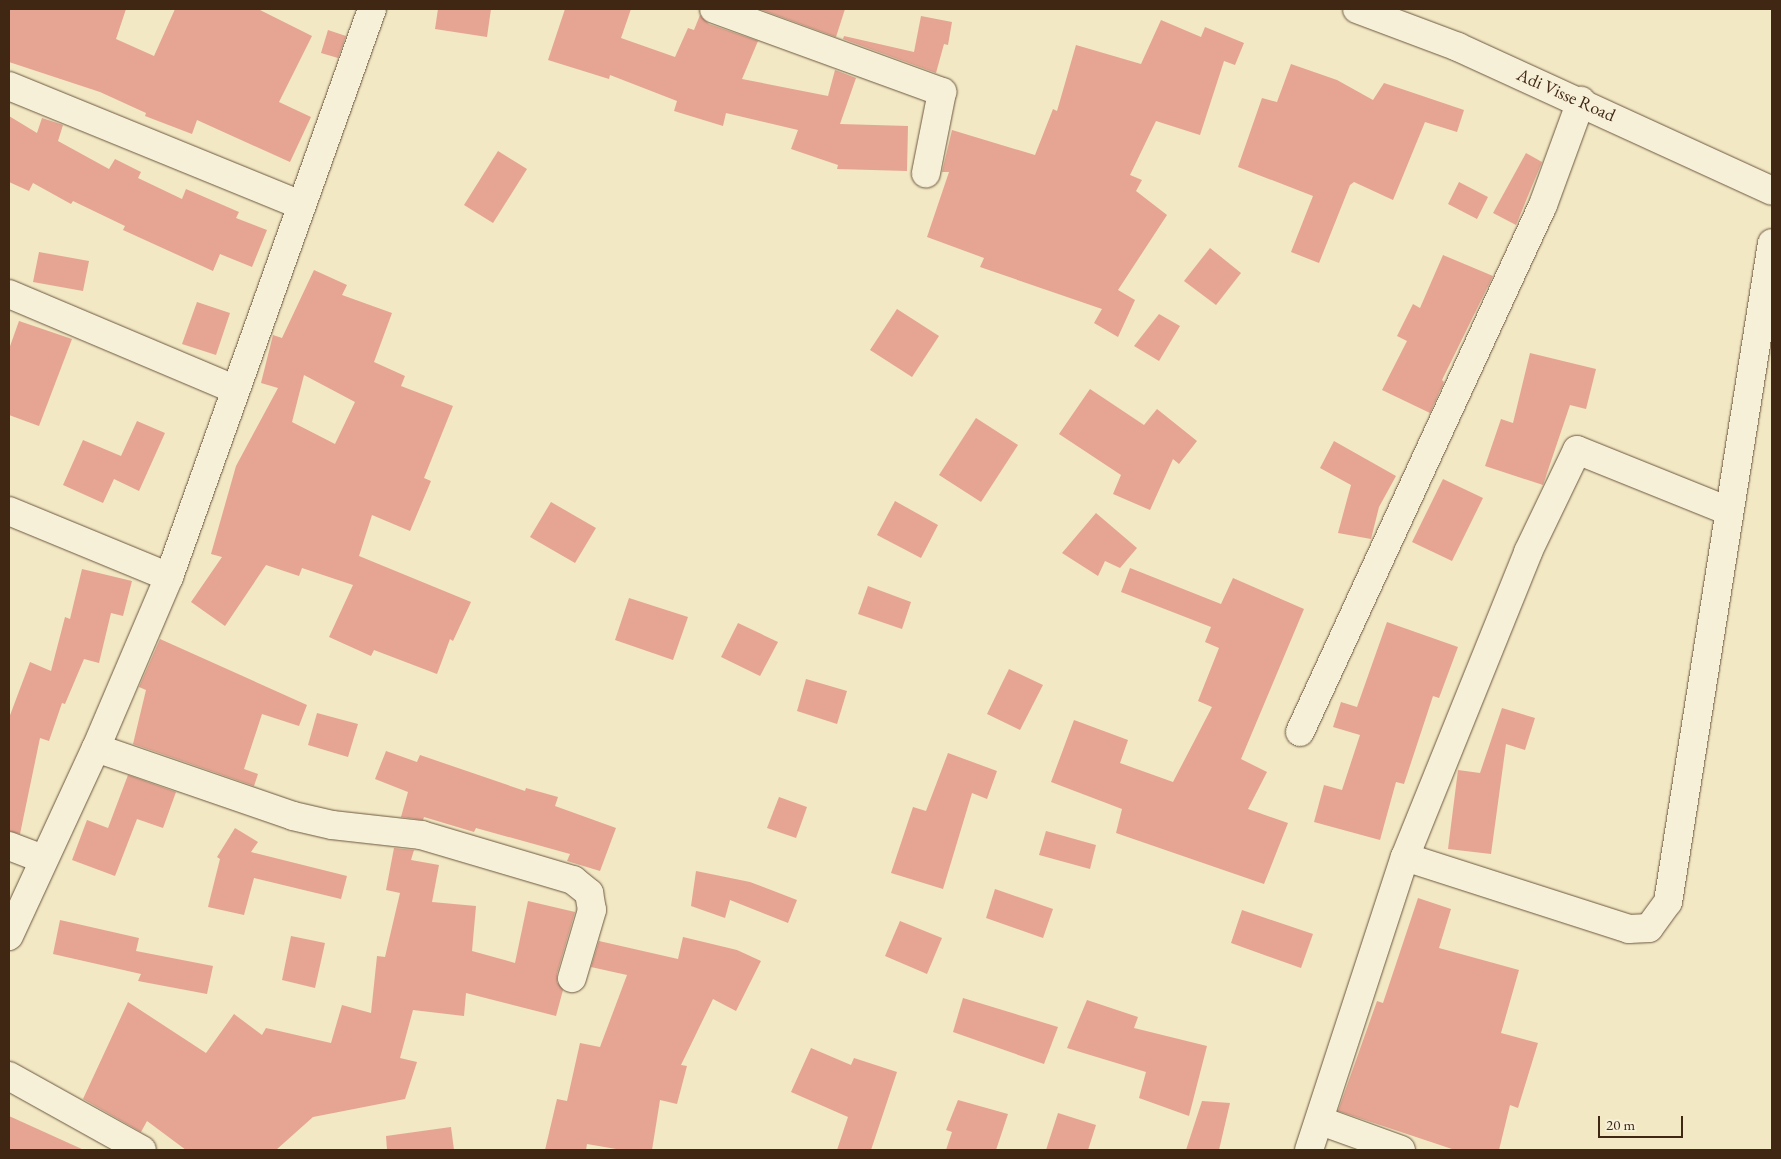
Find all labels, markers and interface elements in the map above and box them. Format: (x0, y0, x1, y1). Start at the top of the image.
street label: Adi Visse Road (1513, 64, 1619, 126)
scale bar (1601, 1106, 1686, 1138)
text: 20 m (1606, 1115, 1635, 1134)

